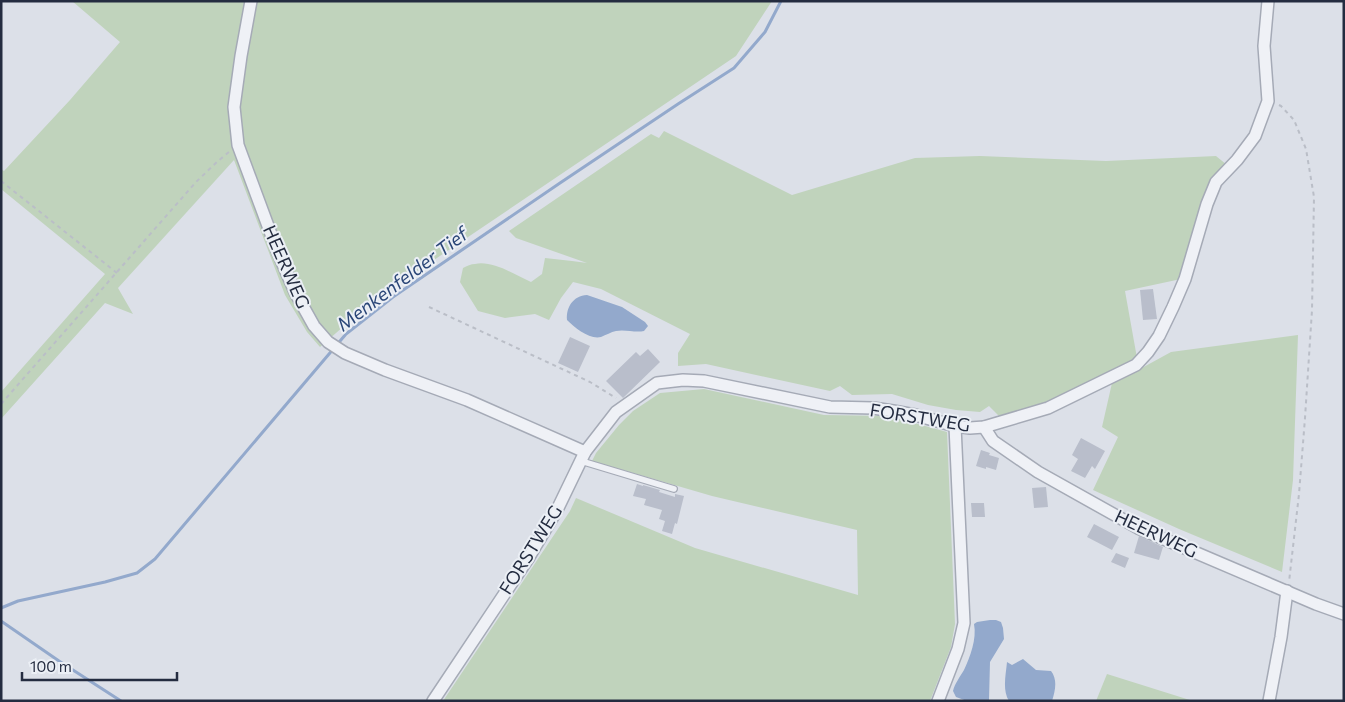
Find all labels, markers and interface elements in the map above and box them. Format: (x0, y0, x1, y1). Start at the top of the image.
water label: Menkenfelder Tief (332, 220, 474, 335)
street label: HEERWEG (259, 222, 315, 312)
street label: FORSTWEG (868, 398, 972, 436)
street label: FORSTWEG (494, 501, 566, 598)
street label: HEERWEG (1112, 504, 1201, 562)
scale bar (22, 650, 178, 682)
text: 100 m (30, 657, 72, 675)

